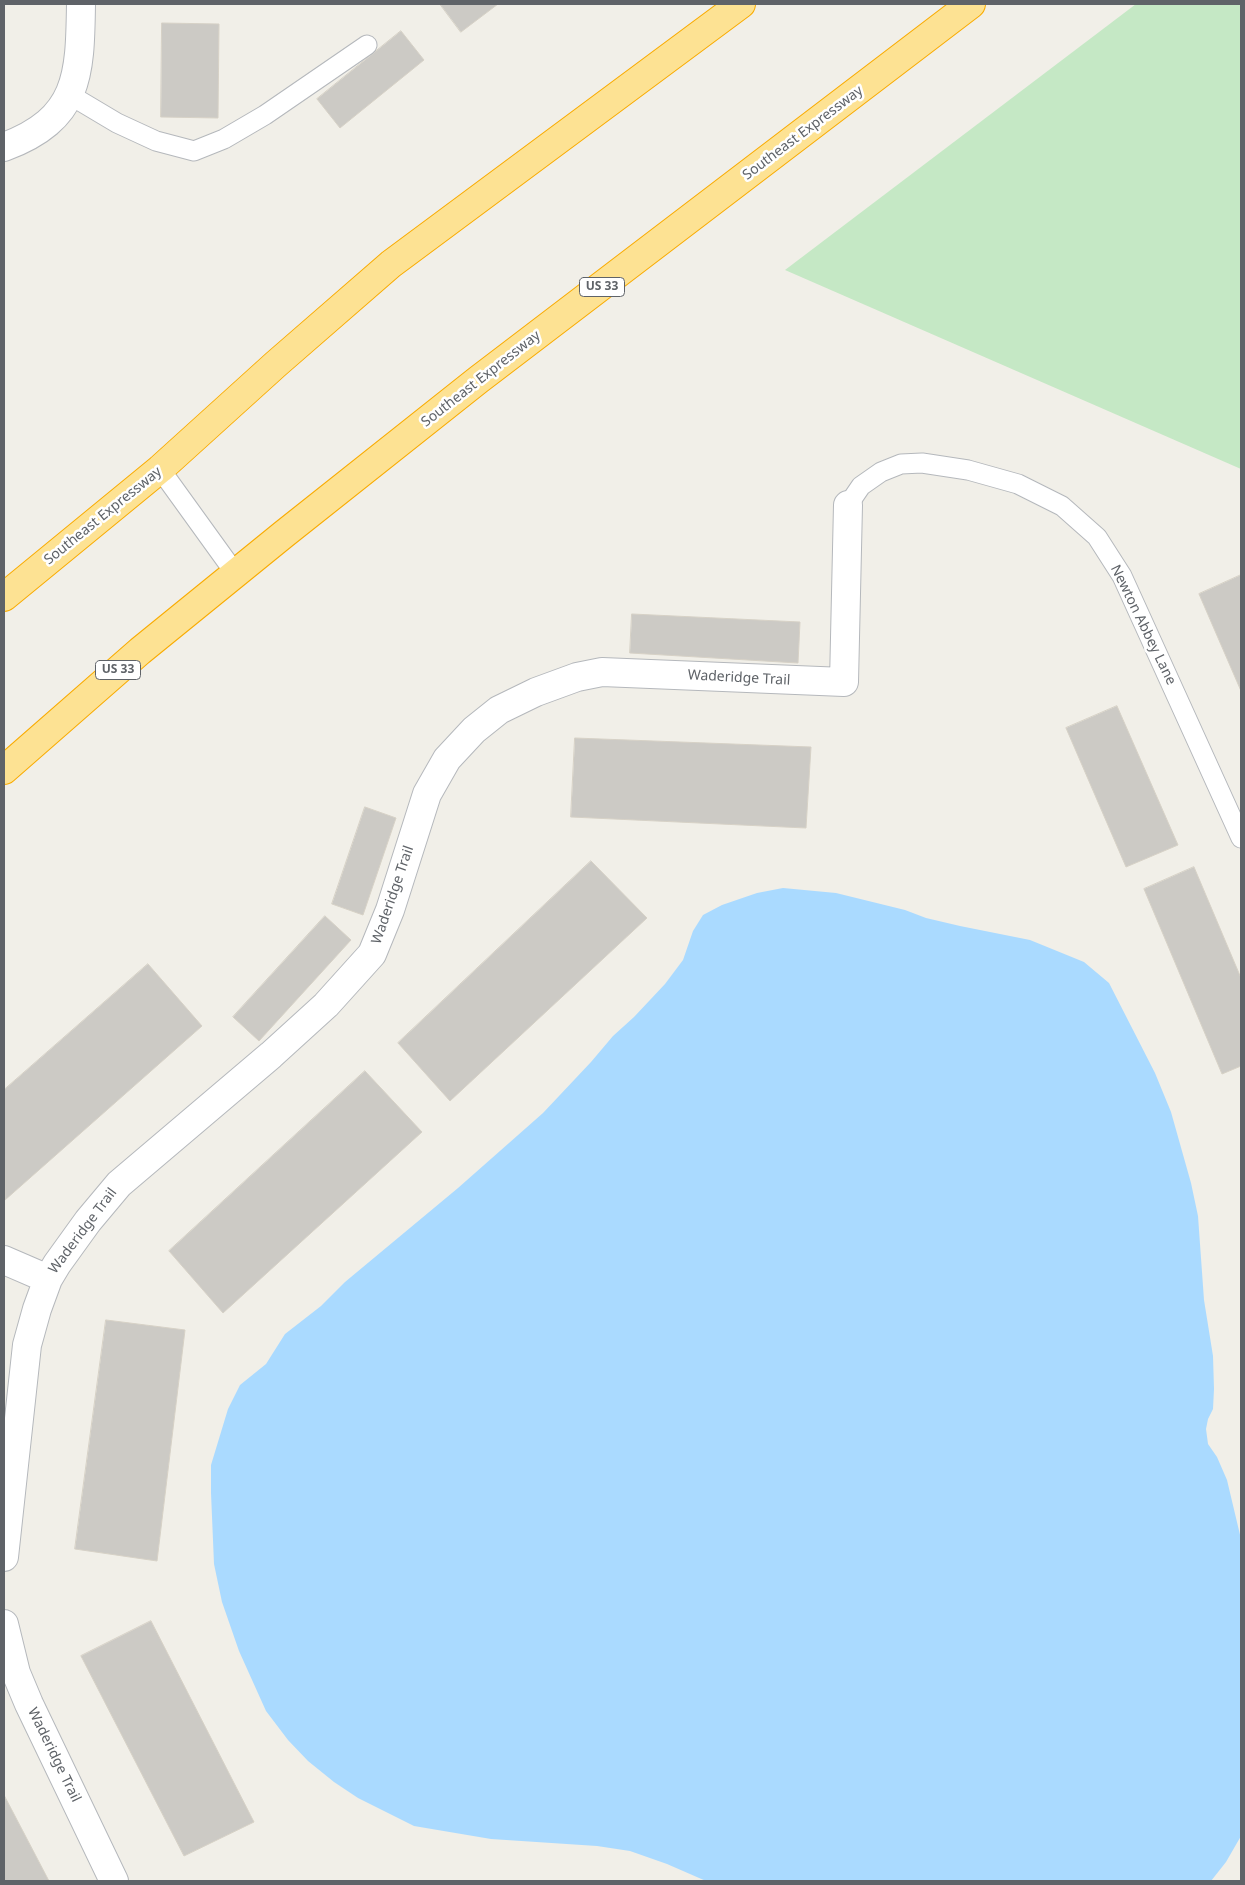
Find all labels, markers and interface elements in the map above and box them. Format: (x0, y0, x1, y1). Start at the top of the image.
street label: Southeast Expressway (740, 82, 866, 184)
road number: US 33 (580, 278, 624, 296)
street label: Southeast Expressway (418, 327, 544, 431)
street label: Southeast Expressway (41, 463, 165, 569)
street label: Newton Abbey Lane (1107, 562, 1179, 688)
road number: US 33 (96, 660, 140, 680)
street label: Waderidge Trail (687, 667, 791, 689)
street label: Waderidge Trail (368, 844, 418, 946)
street label: Waderidge Trail (45, 1185, 121, 1277)
street label: Waderidge Trail (24, 1705, 84, 1805)

